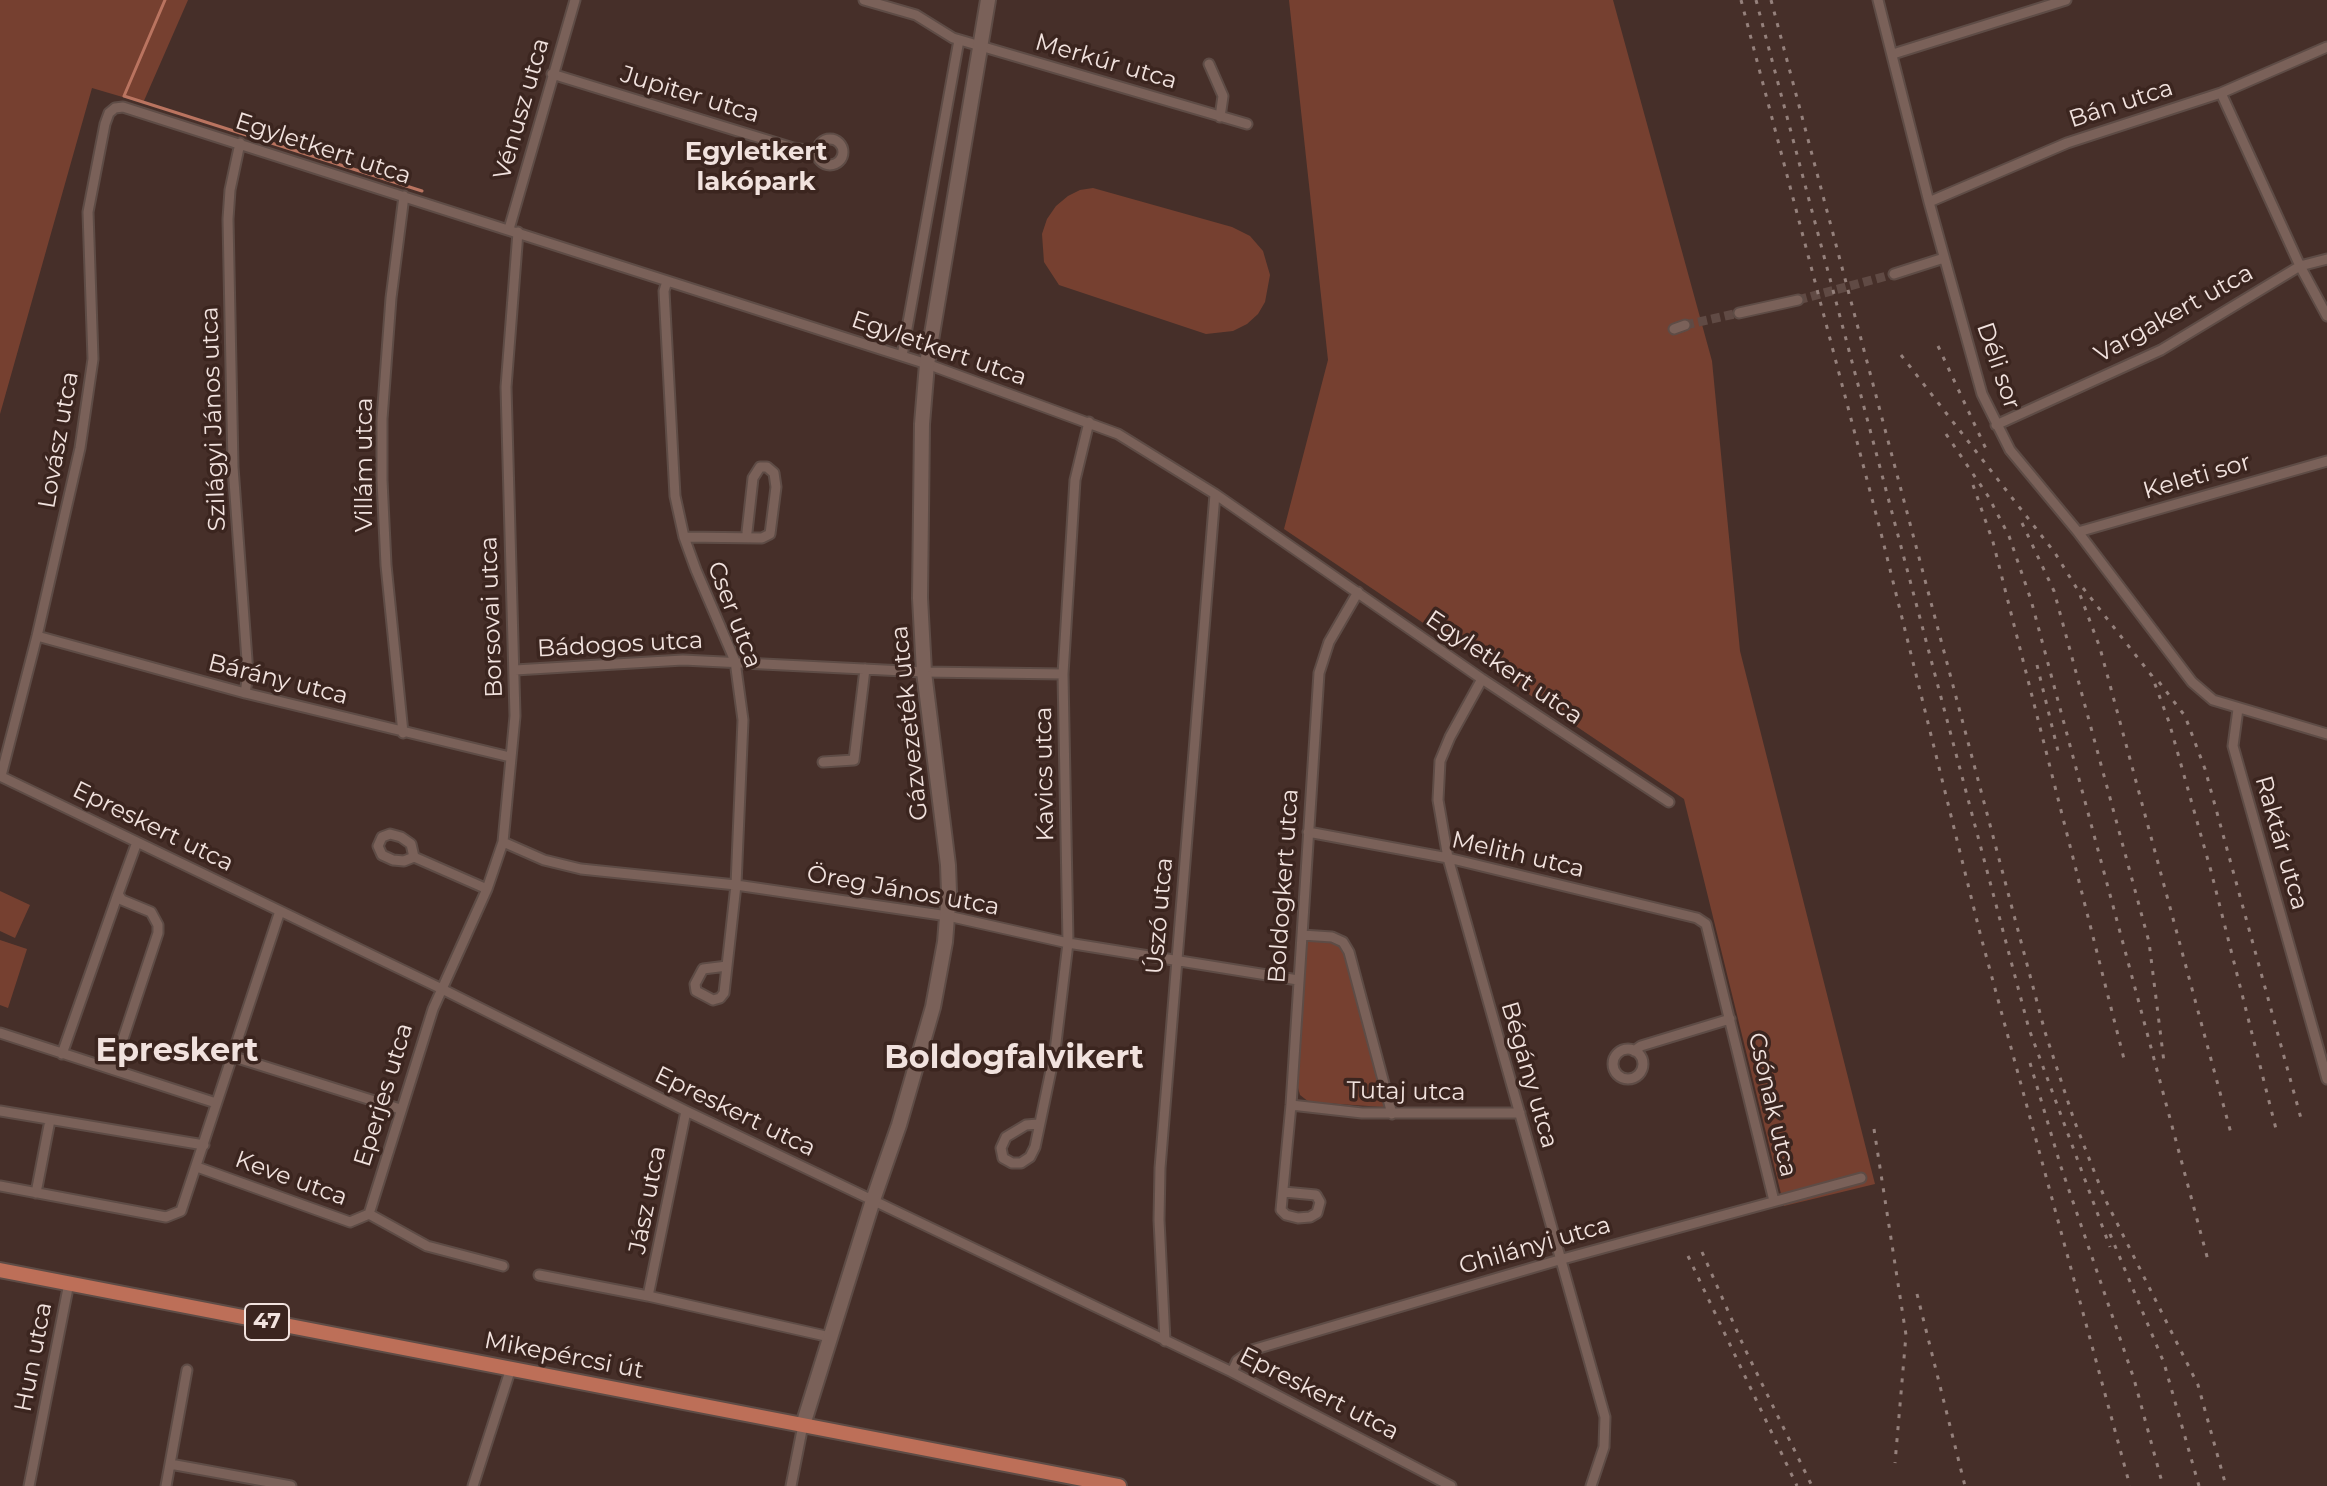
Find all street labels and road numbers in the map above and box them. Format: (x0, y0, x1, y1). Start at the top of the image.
street label: Merkúr utca (1032, 28, 1180, 96)
street label: Vénusz utca (488, 35, 556, 183)
street label: Jupiter utca (617, 60, 763, 130)
street label: Bán utca (2065, 74, 2177, 134)
street label: Egyletkert utca (231, 107, 415, 191)
street label: Vargakert utca (2090, 259, 2258, 369)
street label: Szilágyi János utca (196, 306, 232, 532)
street label: Egyletkert utca (848, 306, 1030, 392)
street label: Déli sor (1970, 319, 2026, 413)
street label: Lovász utca (33, 369, 85, 511)
street label: Villám utca (351, 398, 379, 532)
street label: Keleti sor (2140, 448, 2254, 506)
street label: Borsovai utca (475, 536, 509, 698)
street label: Cser utca (701, 558, 767, 672)
street label: Egyletkert utca (1420, 605, 1588, 731)
street label: Gázvezeték utca (885, 624, 935, 822)
street label: Bádogos utca (536, 626, 704, 664)
street label: Bárány utca (205, 649, 351, 711)
street label: Kavics utca (1029, 706, 1061, 842)
street label: Raktár utca (2248, 773, 2314, 913)
street label: Epreskert utca (68, 776, 238, 878)
street label: Boldogkert utca (1263, 788, 1305, 984)
street label: Melith utca (1449, 826, 1587, 884)
street label: Úszó utca (1141, 856, 1179, 976)
street label: Öreg János utca (804, 860, 1002, 922)
street label: Bégány utca (1494, 998, 1564, 1152)
street label: Eperjes utca (349, 1020, 419, 1170)
street label: Csónak utca (1741, 1030, 1803, 1180)
street label: Epreskert utca (650, 1061, 820, 1163)
street label: Tutaj utca (1346, 1077, 1466, 1107)
street label: Jász utca (623, 1143, 673, 1257)
street label: Keve utca (231, 1145, 351, 1213)
street label: Ghilányi utca (1456, 1211, 1614, 1281)
street label: Hun utca (9, 1300, 59, 1414)
road number: 47 (245, 1304, 289, 1340)
street label: Mikepércsi út (482, 1326, 646, 1386)
street label: Epreskert utca (1234, 1341, 1404, 1447)

